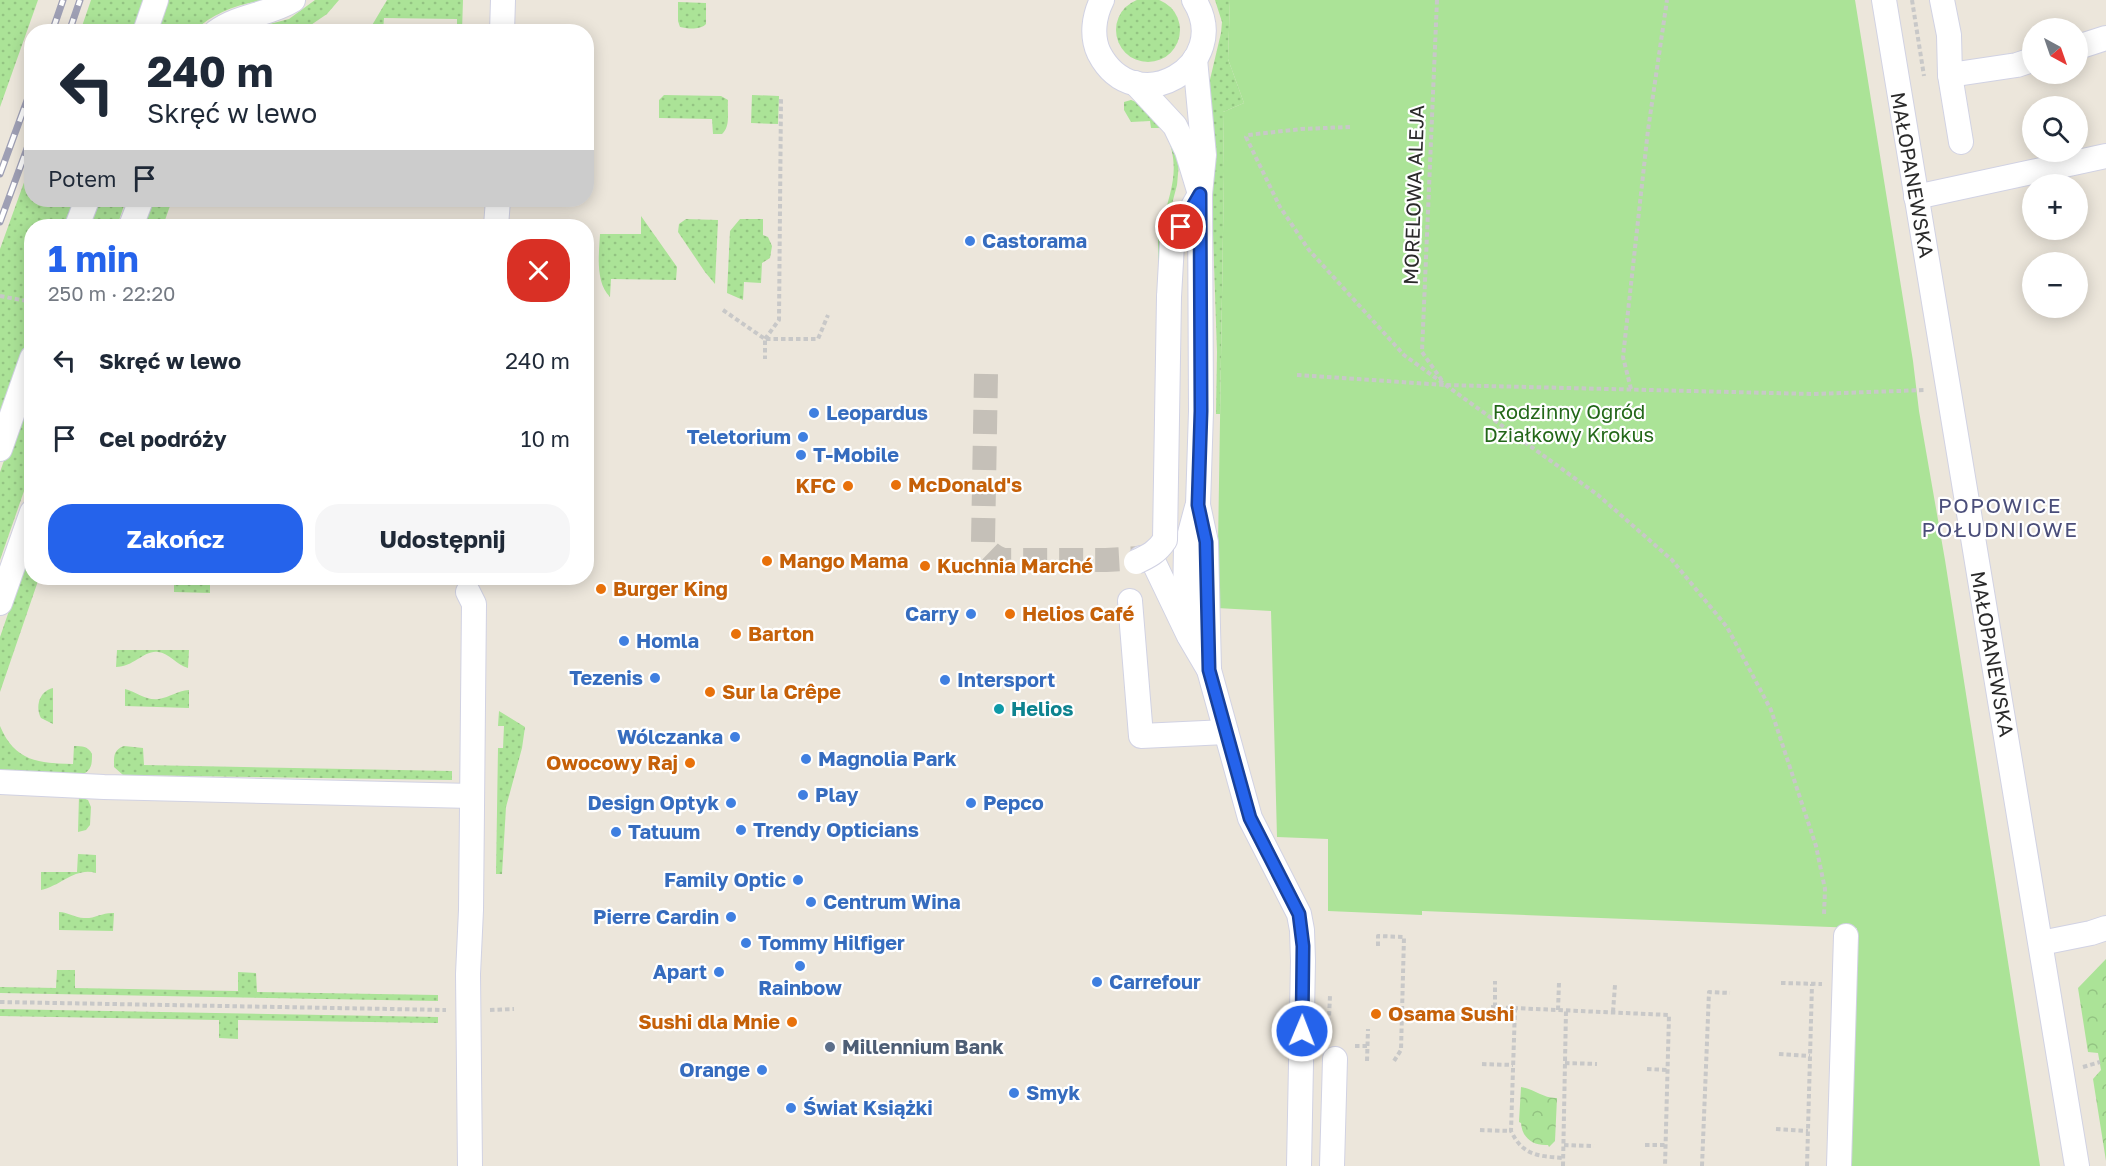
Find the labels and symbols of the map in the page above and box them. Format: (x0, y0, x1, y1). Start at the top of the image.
north arrow (2022, 18, 2088, 84)
street label: MAŁOPANEWSKA (1887, 90, 1939, 260)
street label: MORELOWA ALEJA (1398, 104, 1428, 285)
pin (1155, 201, 1206, 252)
place label: Castorama (982, 228, 1087, 252)
marker: Castorama (963, 234, 977, 248)
park label: Rodzinny Ogród Działkowy Krokus (1484, 399, 1654, 446)
place label: Leopardus (826, 400, 928, 424)
marker: Leopardus (807, 406, 821, 420)
place label: Teletorium (687, 424, 791, 448)
marker: Teletorium (796, 430, 810, 444)
place label: T-Mobile (813, 442, 899, 466)
marker: T-Mobile (794, 448, 808, 462)
place label: McDonald's (908, 472, 1022, 496)
place label: KFC (795, 473, 836, 497)
marker: McDonald's (889, 478, 903, 492)
marker: KFC (841, 479, 855, 493)
district label: POPOWICE POŁUDNIOWE (1922, 492, 2078, 542)
place label: Mango Mama (779, 548, 908, 572)
place label: Kuchnia Marché (937, 553, 1093, 577)
marker: Mango Mama (760, 554, 774, 568)
marker: Kuchnia Marché (918, 559, 932, 573)
street label: MAŁOPANEWSKA (1967, 569, 2019, 739)
place label: Burger King (613, 576, 728, 600)
marker: Burger King (594, 582, 608, 596)
place label: Carry (905, 601, 959, 625)
place label: Helios Café (1022, 601, 1134, 625)
marker: Carry (964, 607, 978, 621)
marker: Helios Café (1003, 607, 1017, 621)
place label: Barton (748, 621, 814, 645)
marker: Barton (729, 627, 743, 641)
place label: Homla (636, 628, 699, 652)
marker: Homla (617, 634, 631, 648)
place label: Tezenis (569, 665, 643, 689)
place label: Intersport (957, 667, 1055, 691)
marker: Tezenis (648, 671, 662, 685)
marker: Intersport (938, 673, 952, 687)
place label: Sur la Crêpe (722, 679, 841, 703)
marker: Sur la Crêpe (703, 685, 717, 699)
place label: Helios (1011, 696, 1073, 720)
marker: Helios (992, 702, 1006, 716)
place label: Wólczanka (617, 724, 723, 748)
marker: Wólczanka (728, 730, 742, 744)
place label: Magnolia Park (818, 746, 957, 770)
place label: Owocowy Raj (546, 750, 678, 774)
marker: Magnolia Park (799, 752, 813, 766)
marker: Owocowy Raj (683, 756, 697, 770)
place label: Play (815, 782, 858, 806)
marker: Play (796, 788, 810, 802)
place label: Design Optyk (587, 790, 719, 814)
place label: Pepco (983, 790, 1044, 814)
marker: Design Optyk (724, 796, 738, 810)
marker: Pepco (964, 796, 978, 810)
place label: Trendy Opticians (753, 817, 919, 841)
place label: Tatuum (628, 819, 700, 843)
marker: Trendy Opticians (734, 823, 748, 837)
marker: Tatuum (609, 825, 623, 839)
place label: Family Optic (664, 867, 786, 891)
marker: Family Optic (791, 873, 805, 887)
place label: Centrum Wina (823, 889, 960, 913)
marker: Centrum Wina (804, 895, 818, 909)
place label: Pierre Cardin (593, 904, 719, 928)
marker: Pierre Cardin (724, 910, 738, 924)
place label: Tommy Hilfiger (758, 930, 905, 954)
marker: Tommy Hilfiger (739, 936, 753, 950)
place label: Apart (653, 959, 707, 983)
marker: Rainbow (793, 959, 807, 973)
marker: Apart (712, 965, 726, 979)
place label: Carrefour (1109, 969, 1201, 993)
place label: Rainbow (758, 975, 842, 999)
marker: Carrefour (1090, 975, 1104, 989)
position arrow (1270, 999, 1334, 1063)
place label: Osama Sushi (1388, 1001, 1514, 1025)
marker: Osama Sushi (1369, 1007, 1383, 1021)
place label: Sushi dla Mnie (638, 1009, 780, 1033)
marker: Sushi dla Mnie (785, 1015, 799, 1029)
place label: Millennium Bank (842, 1034, 1004, 1058)
marker: Millennium Bank (823, 1040, 837, 1054)
place label: Orange (679, 1057, 750, 1081)
marker: Orange (755, 1063, 769, 1077)
place label: Smyk (1026, 1080, 1081, 1104)
marker: Smyk (1007, 1086, 1021, 1100)
place label: Świat Książki (803, 1095, 933, 1119)
marker: Świat Książki (784, 1101, 798, 1115)

